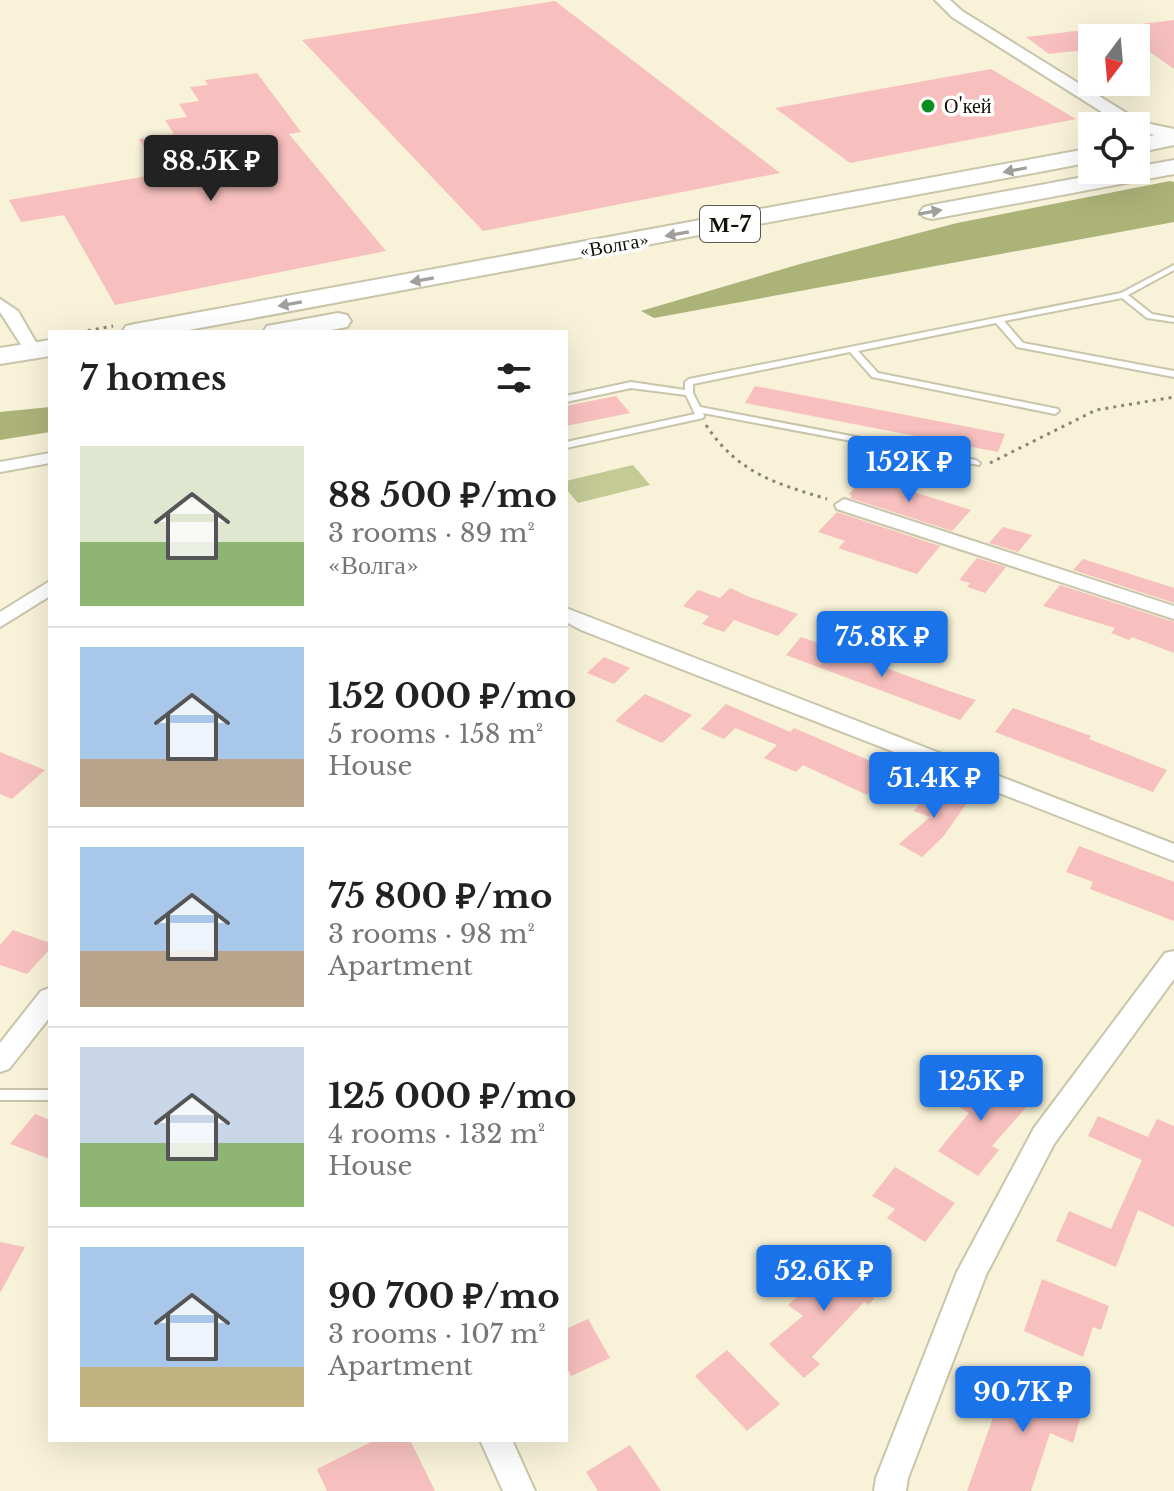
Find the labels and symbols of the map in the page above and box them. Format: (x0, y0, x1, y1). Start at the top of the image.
north arrow (1078, 24, 1150, 96)
place label: О'кей (944, 94, 992, 118)
marker: О'кей (919, 97, 937, 115)
pin: 88.5K ₽ (137, 135, 285, 203)
one-way arrow (1003, 164, 1028, 177)
one-way arrow (918, 205, 943, 217)
road number: М-7 (700, 206, 760, 242)
street label: «Волга» (578, 227, 650, 263)
one-way arrow (665, 228, 690, 240)
one-way arrow (409, 274, 434, 286)
one-way arrow (278, 298, 303, 310)
pin: 152K ₽ (844, 436, 974, 504)
pin: 75.8K ₽ (808, 611, 956, 679)
pin: 51.4K ₽ (860, 752, 1008, 820)
pin: 125K ₽ (916, 1055, 1046, 1123)
pin: 52.6K ₽ (750, 1245, 898, 1313)
pin: 90.7K ₽ (949, 1366, 1097, 1434)

